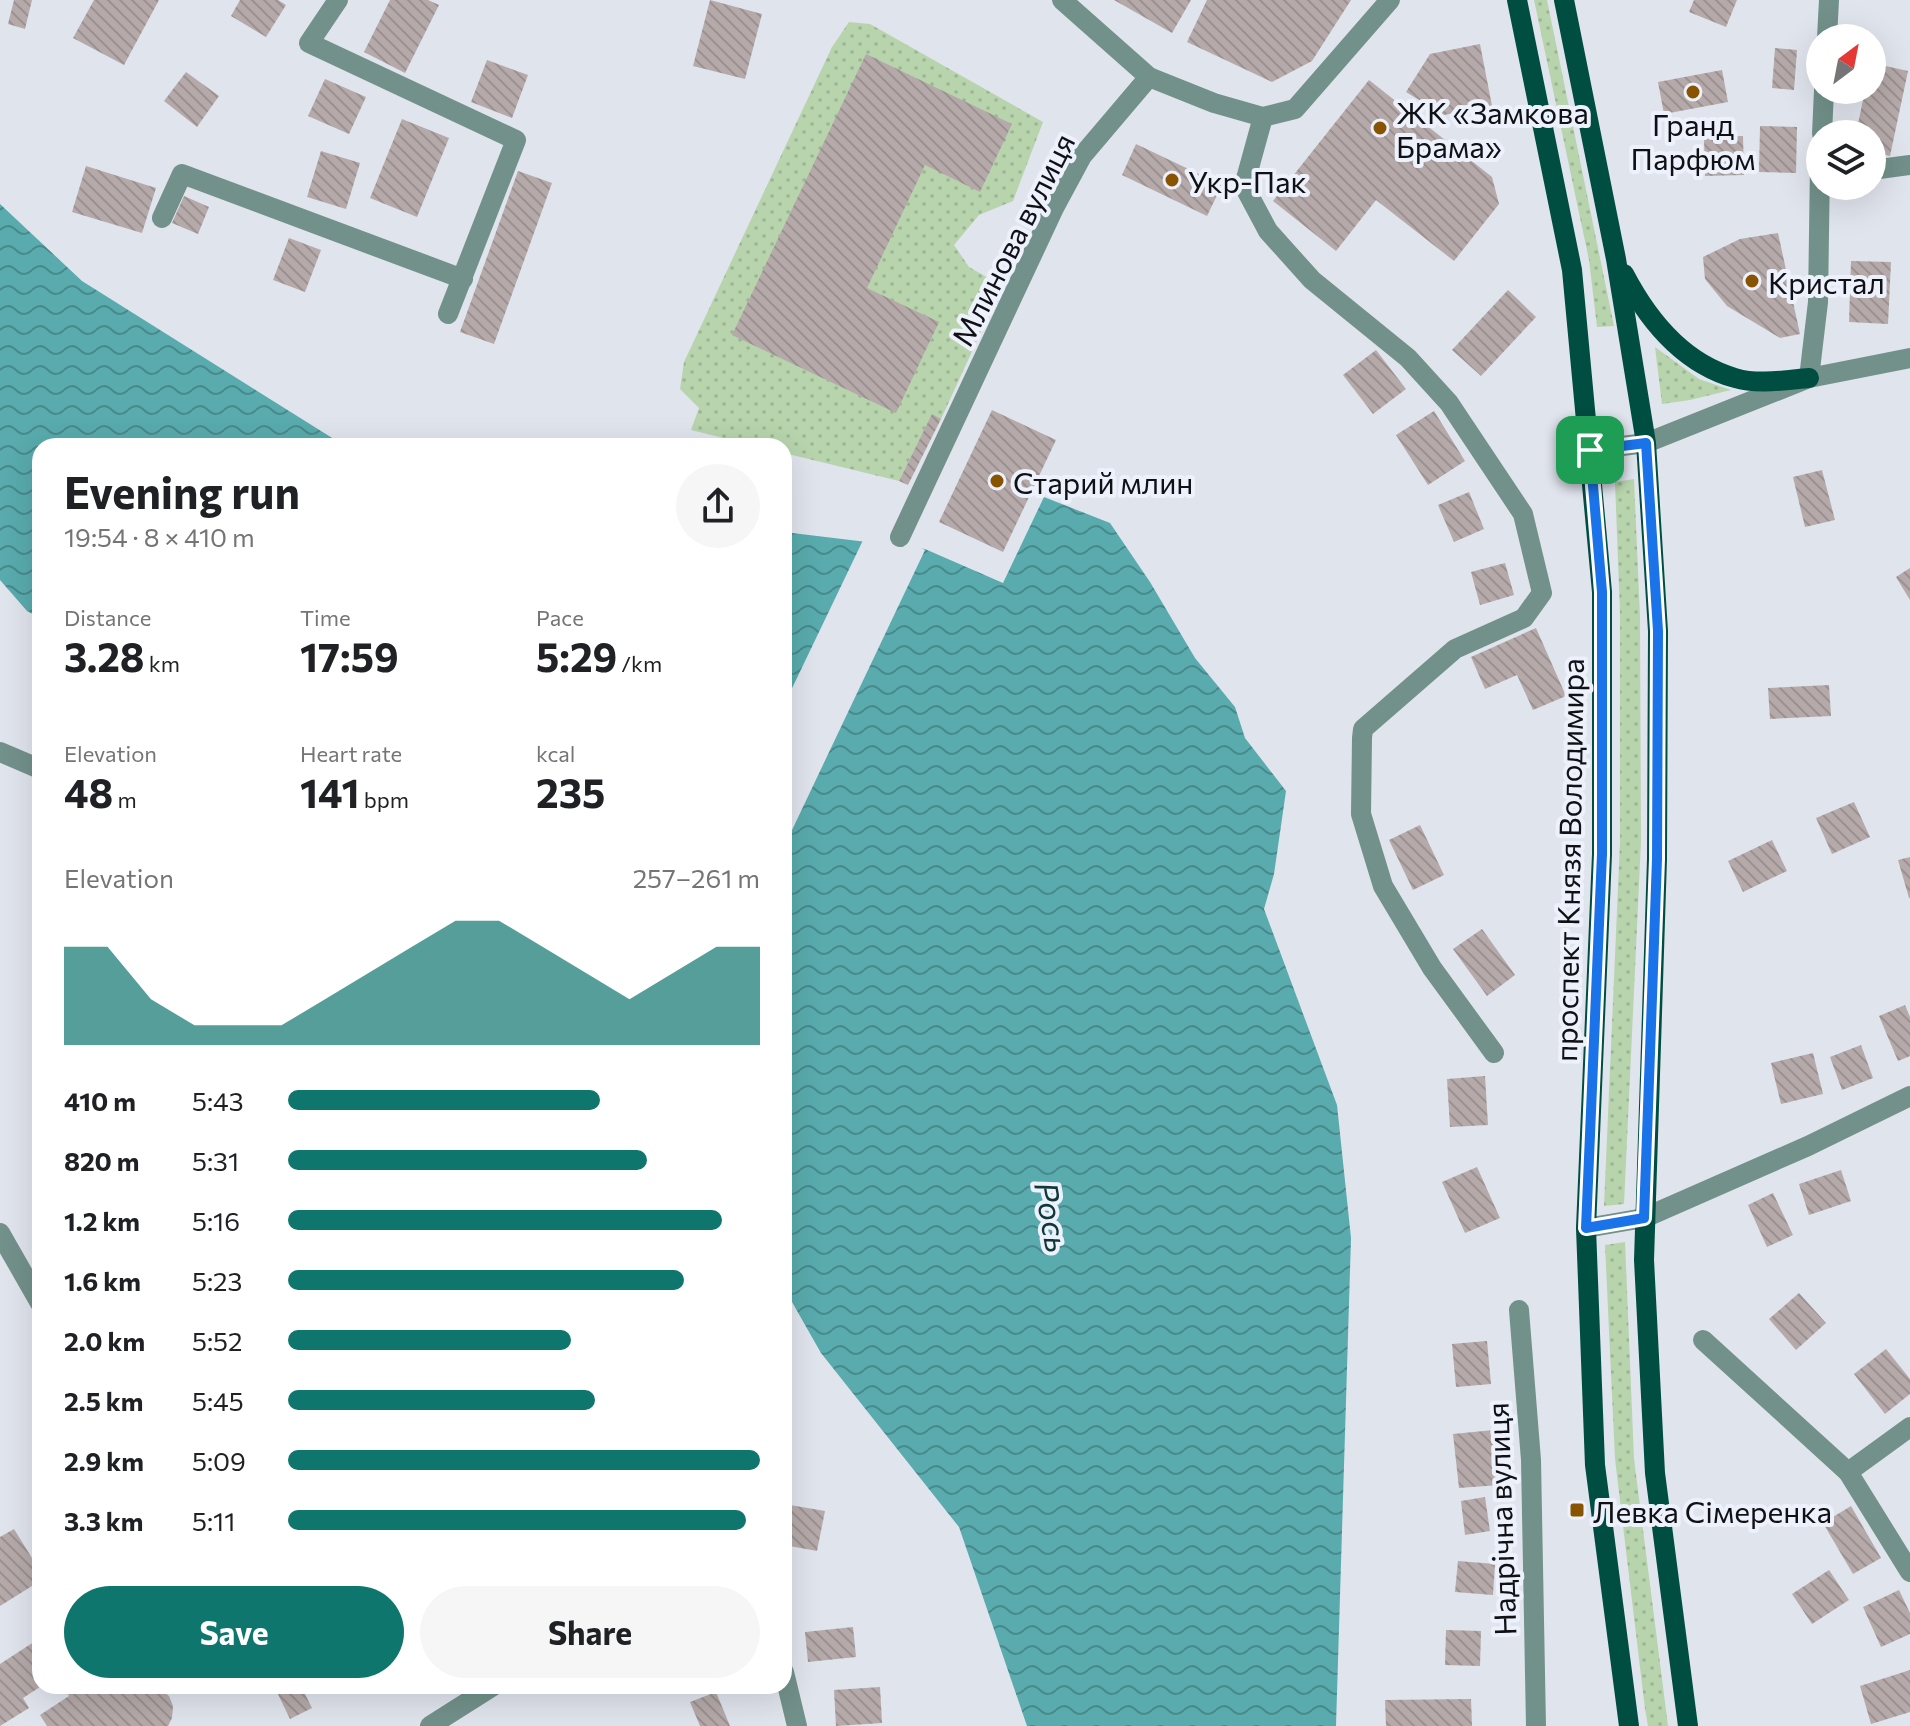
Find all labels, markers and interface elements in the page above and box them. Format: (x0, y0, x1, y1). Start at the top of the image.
north arrow (1806, 24, 1886, 104)
map controls (1806, 24, 1886, 200)
marker: Гранд Парфюм (1684, 83, 1702, 101)
place label: ЖК «Замкова Брама» (1396, 93, 1589, 164)
place label: Гранд Парфюм (1630, 105, 1756, 176)
marker: ЖК «Замкова Брама» (1371, 119, 1389, 137)
button: layers (1806, 120, 1886, 200)
street label: Млинова вулиця (942, 127, 1082, 351)
place label: Укр-Пак (1188, 162, 1307, 199)
marker: Укр-Пак (1163, 171, 1181, 189)
place label: Кристал (1768, 263, 1885, 300)
marker: Кристал (1743, 272, 1761, 290)
pin (1556, 416, 1624, 484)
icon: arrive (1568, 428, 1612, 472)
place label: Старий млин (1013, 463, 1193, 500)
text: Evening run (64, 464, 300, 518)
button: share (676, 464, 760, 548)
marker: Старий млин (988, 472, 1006, 490)
text: 19:54 · 8 × 410 m (64, 521, 255, 552)
text: Distance (64, 604, 151, 631)
text: Time (300, 604, 351, 631)
text: Pace (536, 604, 584, 631)
text: 3.28 (64, 631, 145, 680)
text: 17:59 (300, 631, 399, 680)
text: 5:29 (536, 631, 617, 680)
text: km (145, 650, 180, 677)
text: /km (617, 650, 662, 677)
street label: проспект Князя Володимира (1546, 658, 1590, 1062)
text: Elevation (64, 740, 157, 767)
text: Heart rate (300, 740, 402, 767)
text: kcal (536, 740, 575, 767)
text: 48 (64, 767, 113, 816)
text: 141 (300, 767, 360, 816)
text: 235 (536, 767, 605, 816)
text: m (113, 786, 137, 813)
text: bpm (360, 786, 409, 813)
text: Elevation (64, 862, 174, 893)
text: 257–261 m (633, 862, 760, 893)
text: 410 m (64, 1085, 136, 1116)
text: 5:43 (192, 1085, 244, 1116)
text: 820 m (64, 1145, 139, 1176)
text: 5:31 (192, 1145, 239, 1176)
water label: Рось (1027, 1179, 1079, 1255)
text: 1.2 km (64, 1205, 140, 1236)
text: 5:16 (192, 1205, 240, 1236)
text: 1.6 km (64, 1265, 141, 1296)
text: 5:23 (192, 1265, 242, 1296)
text: 2.0 km (64, 1325, 145, 1356)
text: 5:52 (192, 1325, 242, 1356)
text: 2.5 km (64, 1385, 143, 1416)
text: 5:45 (192, 1385, 244, 1416)
street label: Надрічна вулиця (1477, 1402, 1523, 1636)
text: 2.9 km (64, 1445, 144, 1476)
text: 5:09 (192, 1445, 246, 1476)
place label: Левка Сімеренка (1593, 1492, 1832, 1529)
marker: Левка Сімеренка (1568, 1501, 1586, 1519)
text: 3.3 km (64, 1505, 143, 1536)
text: 5:11 (192, 1505, 235, 1536)
button: Save (64, 1586, 404, 1678)
button: Share (420, 1586, 760, 1678)

